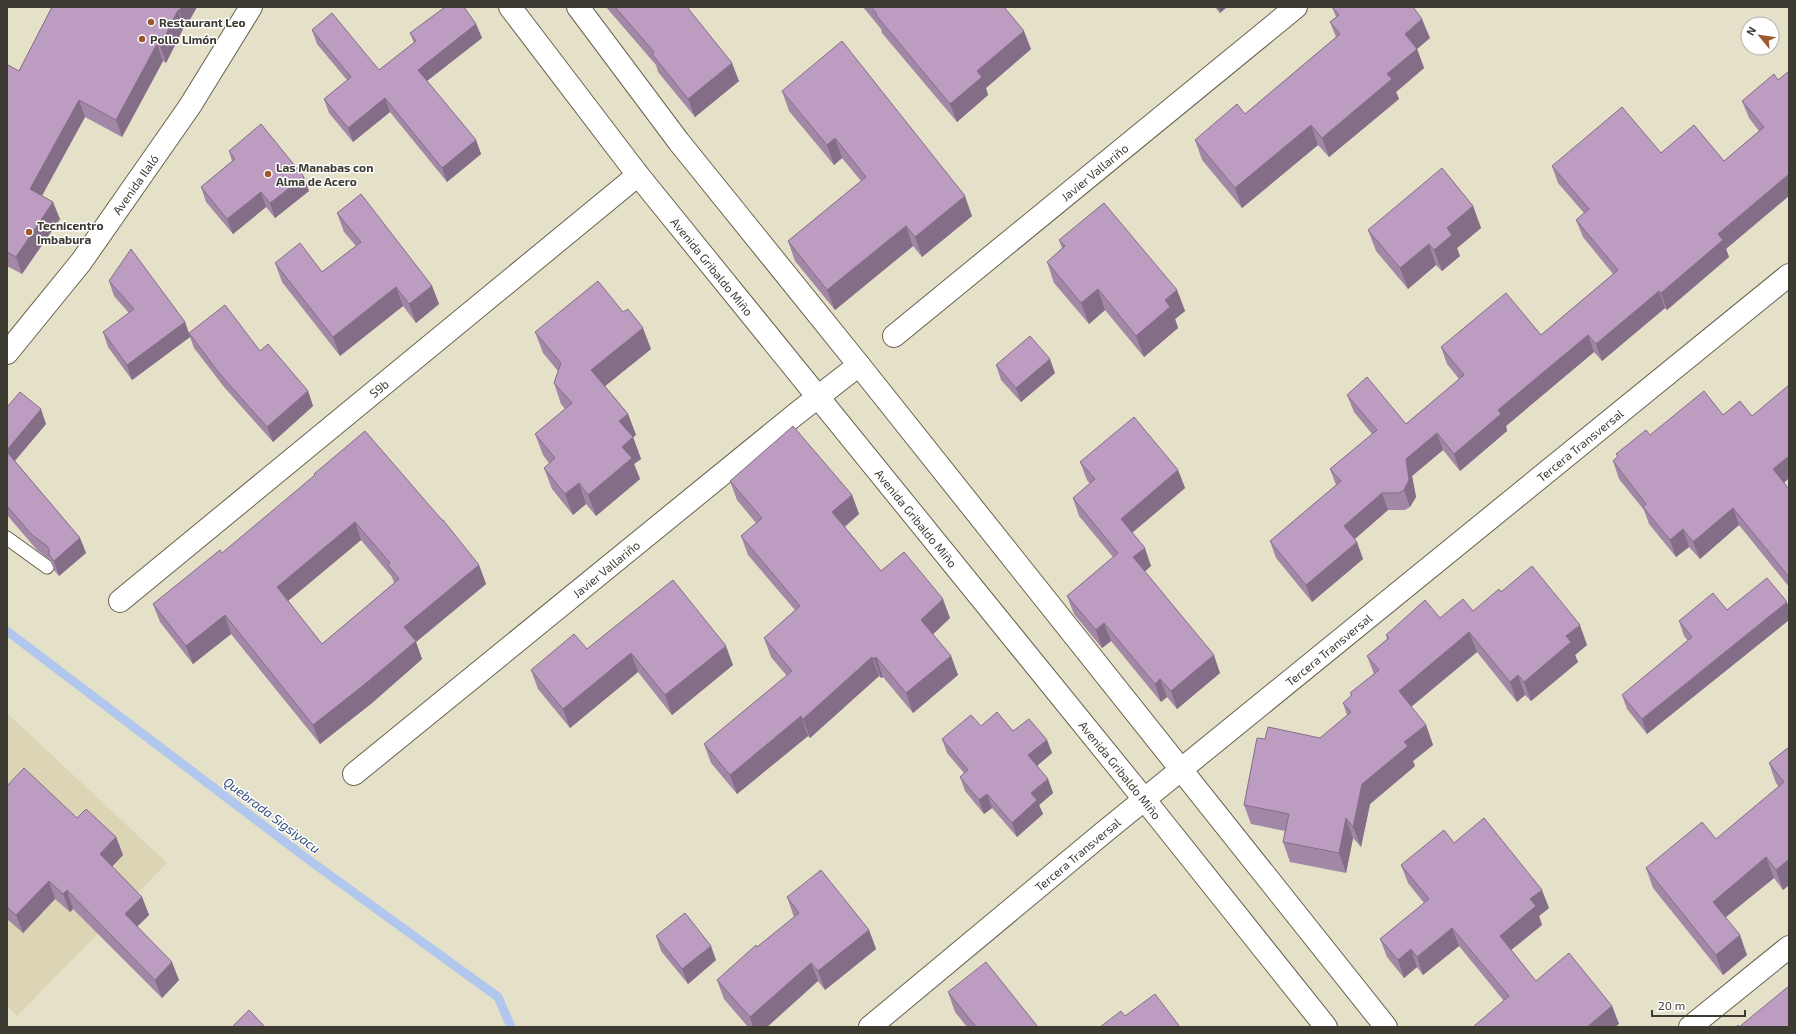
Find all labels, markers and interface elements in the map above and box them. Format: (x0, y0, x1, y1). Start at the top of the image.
place label: Restaurant Leo (159, 15, 246, 29)
north arrow (1740, 16, 1780, 56)
marker: Restaurant Leo (146, 17, 156, 27)
text: N (1743, 24, 1758, 38)
place label: Pollo Limón (150, 32, 217, 46)
marker: Pollo Limón (137, 34, 147, 44)
street label: Javier Vallariño (1058, 140, 1131, 203)
street label: Avenida Ilaló (110, 152, 161, 217)
place label: Las Manabas con Alma de Acero (276, 160, 373, 188)
marker: Las Manabas con Alma de Acero (263, 169, 273, 179)
street label: Avenida Gribaldo Miño (668, 215, 756, 319)
place label: Tecnicentro Imbabura (37, 218, 103, 246)
marker: Tecnicentro Imbabura (24, 227, 34, 237)
street label: S9b (366, 376, 391, 400)
street label: Tercera Transversal (1534, 406, 1626, 484)
street label: Avenida Gribaldo Miño (872, 466, 960, 570)
street label: Javier Vallariño (570, 537, 642, 600)
street label: Tercera Transversal (1283, 610, 1375, 689)
street label: Avenida Gribaldo Miño (1076, 718, 1164, 822)
water label: Quebrada Sigsiyacu (221, 774, 323, 856)
street label: Tercera Transversal (1032, 815, 1123, 894)
scale bar (1652, 992, 1745, 1018)
text: 20 m (1658, 998, 1685, 1012)

